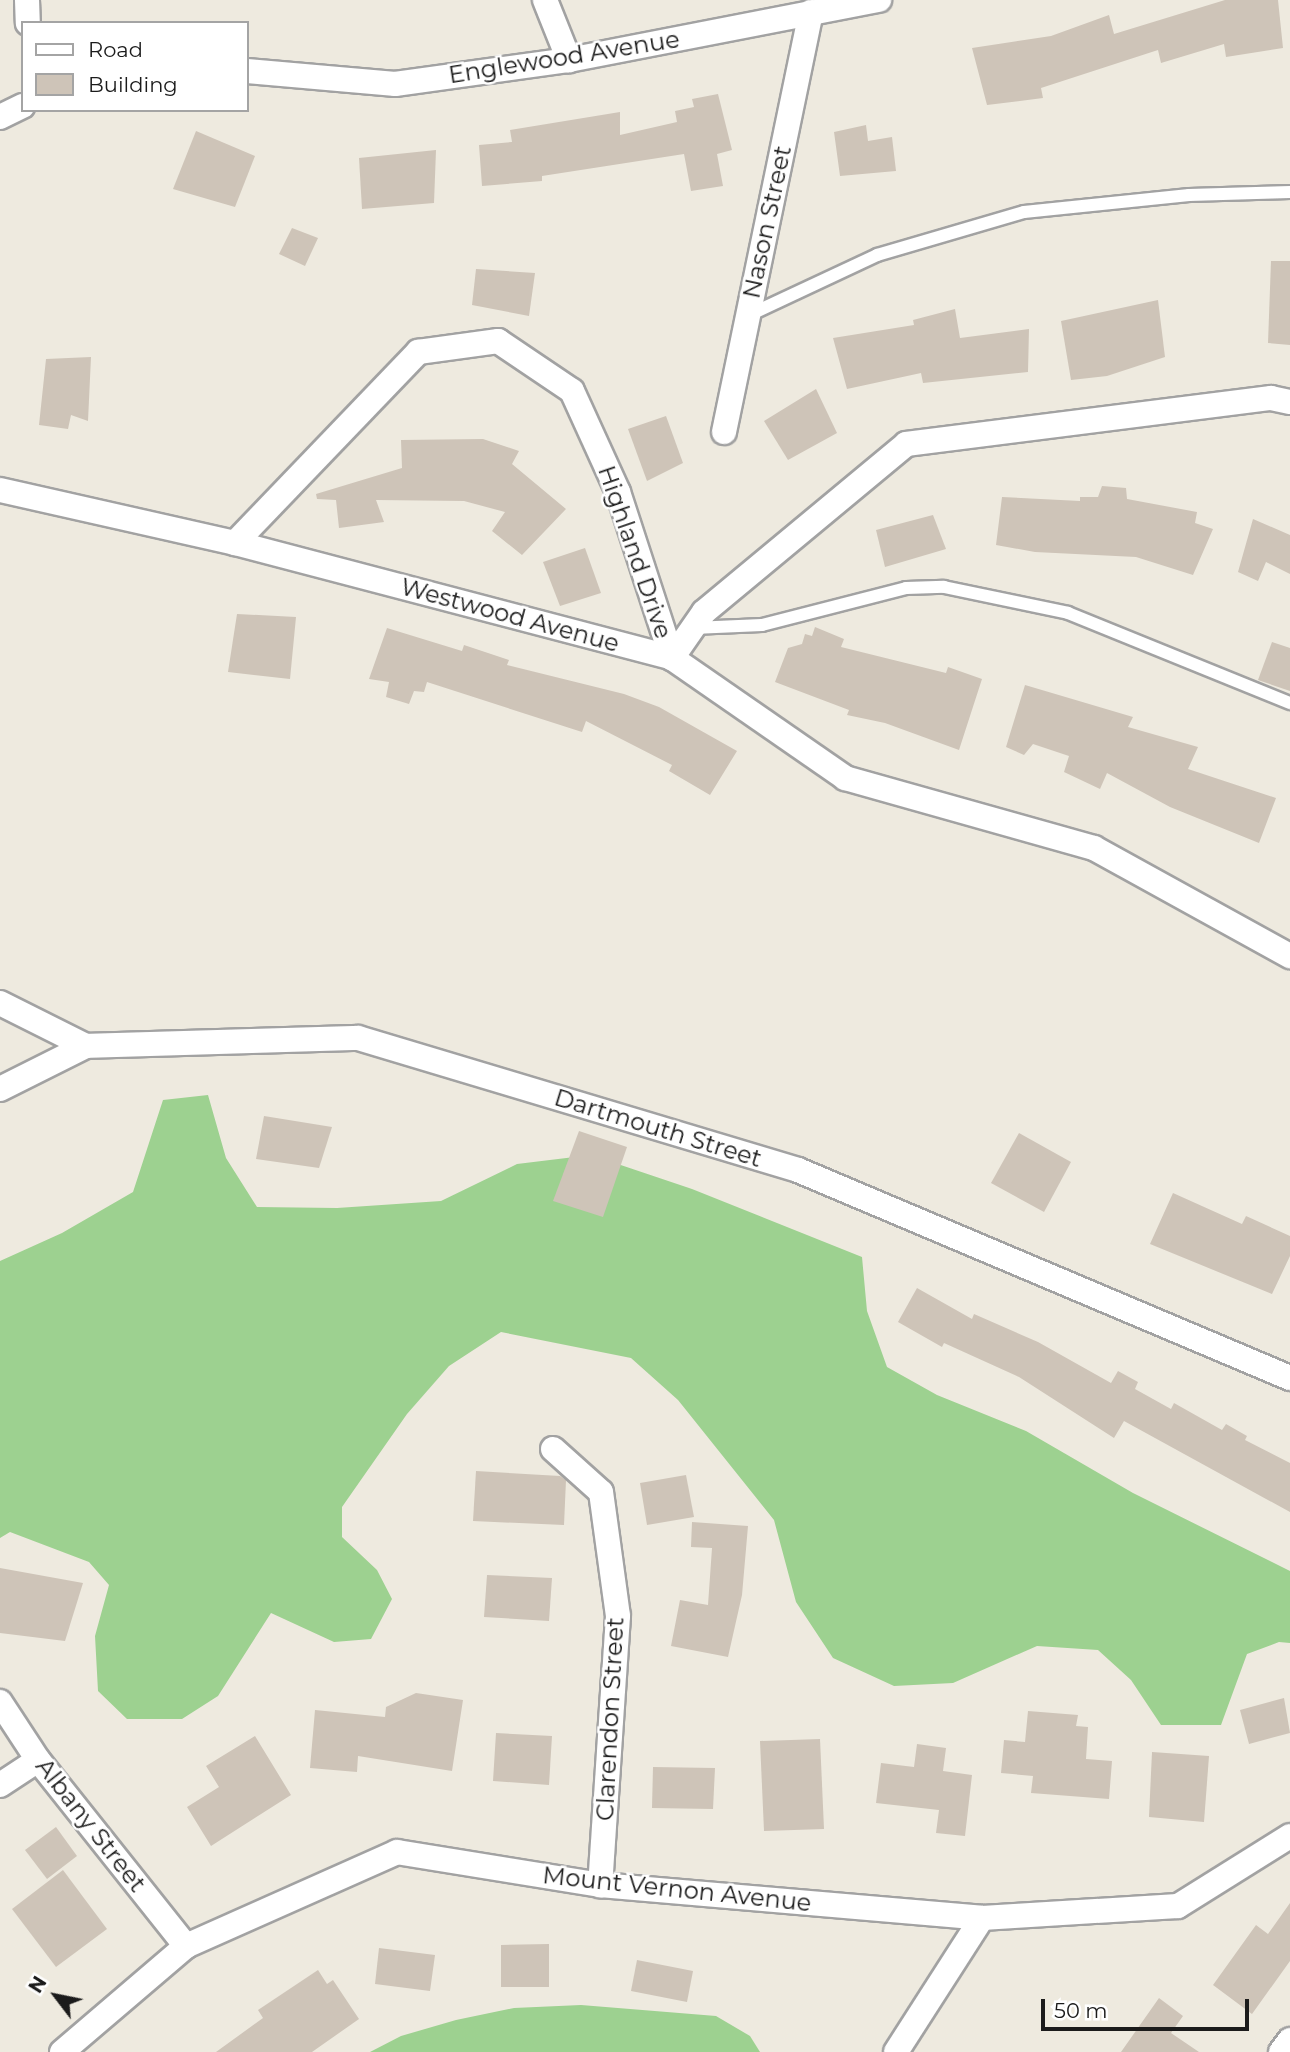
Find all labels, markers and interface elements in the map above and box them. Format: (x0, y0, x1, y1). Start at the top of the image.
legend (21, 21, 248, 112)
street label: Englewood Avenue (446, 25, 682, 89)
text: Road (88, 37, 143, 62)
text: Building (88, 72, 178, 97)
street label: Nason Street (737, 143, 797, 301)
street label: Highland Drive (592, 462, 678, 642)
street label: Westwood Avenue (398, 572, 622, 658)
street label: Dartmouth Street (551, 1083, 765, 1173)
street label: Clarendon Street (590, 1616, 630, 1822)
street label: Albany Street (30, 1752, 152, 1898)
street label: Mount Vernon Avenue (541, 1861, 813, 1917)
north arrow (21, 1961, 91, 2031)
text: N (24, 1972, 52, 1997)
scale bar (1045, 1986, 1253, 2030)
text: 50 m (1054, 1998, 1108, 2023)

